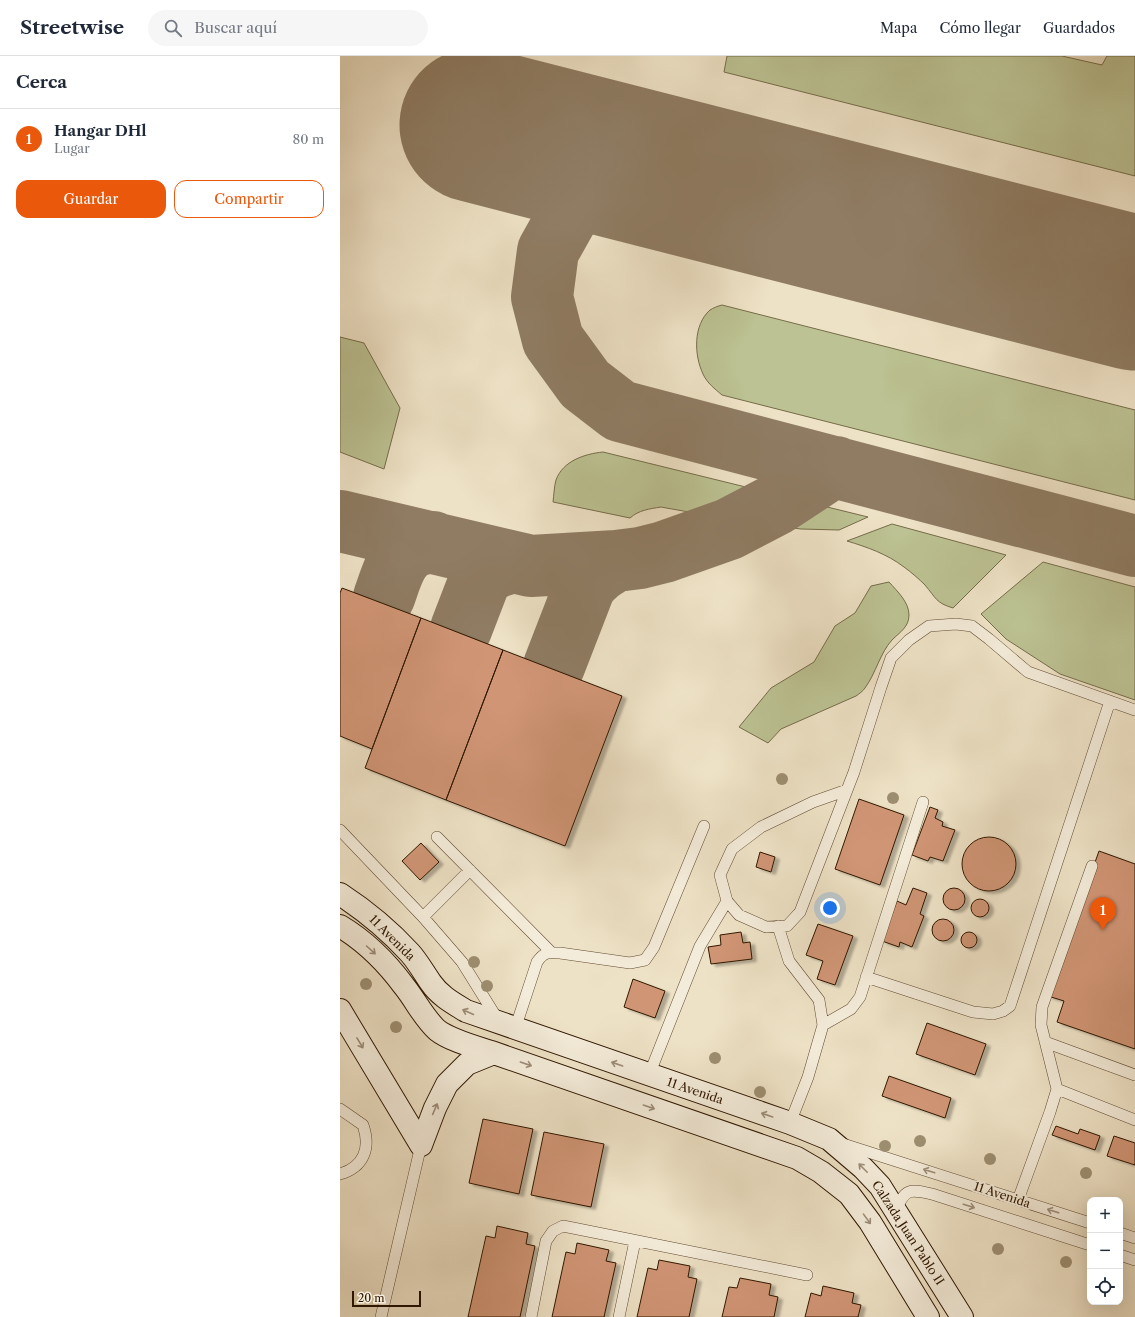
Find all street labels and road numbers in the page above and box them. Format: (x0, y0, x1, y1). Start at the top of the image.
street label: 11 Avenida (366, 912, 419, 964)
street label: 11 Avenida (665, 1074, 726, 1107)
street label: Calzada Juan Pablo II (869, 1178, 948, 1288)
street label: 11 Avenida (972, 1178, 1033, 1211)

